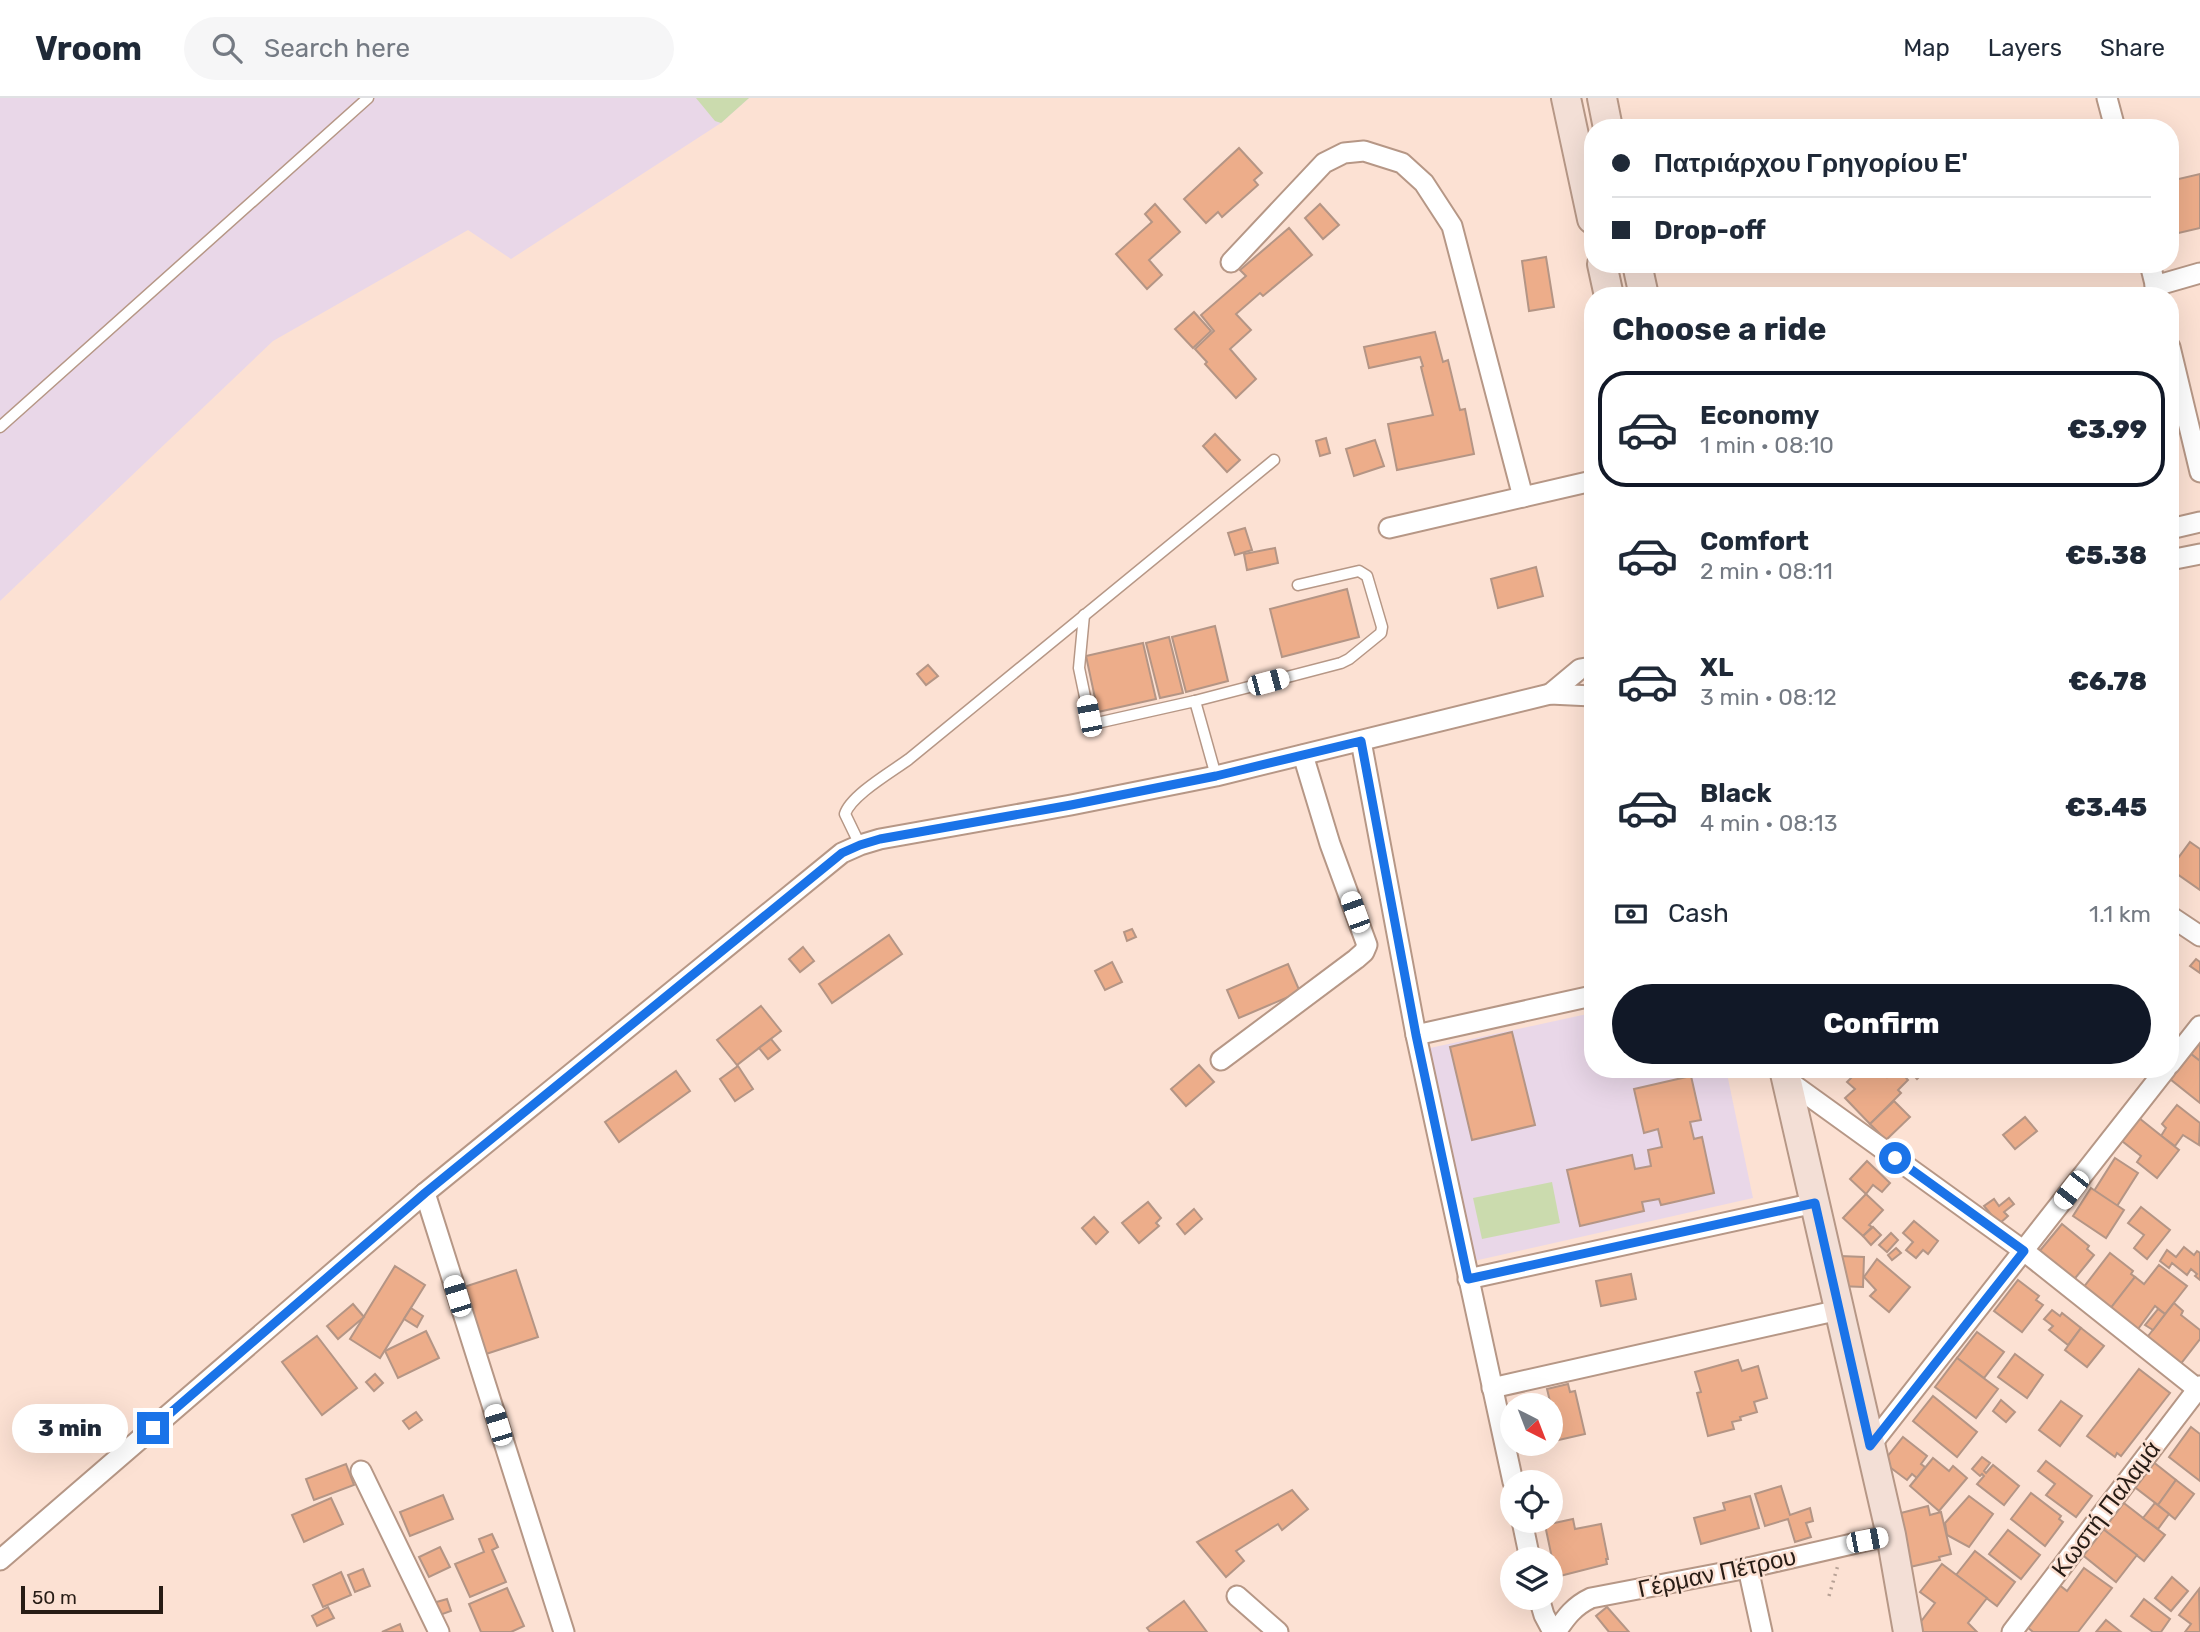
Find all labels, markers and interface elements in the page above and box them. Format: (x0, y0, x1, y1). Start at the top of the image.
search box (184, 17, 674, 80)
text: Vroom (35, 29, 142, 68)
icon: search (208, 29, 246, 67)
text: Search here (264, 33, 410, 64)
text: Map (1903, 34, 1950, 62)
text: Layers (1988, 34, 2062, 62)
text: Share (2100, 34, 2165, 62)
text: Πατριάρχου Γρηγορίου Ε' (1654, 148, 1968, 179)
text: Drop-off (1654, 215, 1766, 246)
text: Choose a ride (1612, 310, 1826, 348)
icon: car (1616, 398, 1679, 461)
text: Economy (1700, 400, 1819, 431)
text: €3.99 (2067, 414, 2147, 445)
text: 1 min · 08:10 (1700, 431, 1834, 459)
icon: car (1616, 524, 1679, 587)
text: Comfort (1700, 526, 1809, 557)
text: €5.38 (2065, 540, 2147, 571)
text: 2 min · 08:11 (1700, 557, 1833, 585)
icon: car (1616, 650, 1679, 713)
text: XL (1700, 652, 1733, 683)
car (1245, 666, 1292, 698)
text: €6.78 (2068, 666, 2147, 697)
text: 3 min · 08:12 (1700, 683, 1837, 711)
car (1075, 693, 1104, 739)
icon: car (1616, 776, 1679, 839)
text: Black (1700, 778, 1772, 809)
text: €3.45 (2065, 792, 2147, 823)
text: 4 min · 08:13 (1700, 809, 1838, 837)
car (1338, 889, 1373, 935)
icon: cash (1612, 895, 1650, 933)
text: Cash (1668, 898, 1729, 929)
text: 1.1 km (2089, 900, 2151, 928)
button: Confirm (1612, 984, 2151, 1064)
route start (1879, 1142, 1911, 1174)
car (2050, 1167, 2093, 1213)
car (441, 1273, 474, 1319)
north arrow (1500, 1393, 1563, 1456)
map controls (1500, 1393, 1563, 1610)
car (482, 1402, 515, 1448)
callout: 3 min (13, 1404, 128, 1452)
route end (137, 1412, 169, 1444)
text: 3 min (38, 1414, 102, 1442)
street label: Κωστή Παλαμά (2046, 1436, 2166, 1582)
button: locate (1500, 1470, 1563, 1533)
car (1845, 1526, 1890, 1554)
street label: Γέρμαν Πέτρου (1635, 1543, 1799, 1603)
button: layers (1500, 1547, 1563, 1610)
scale bar (21, 1583, 163, 1615)
text: 50 m (32, 1586, 77, 1609)

